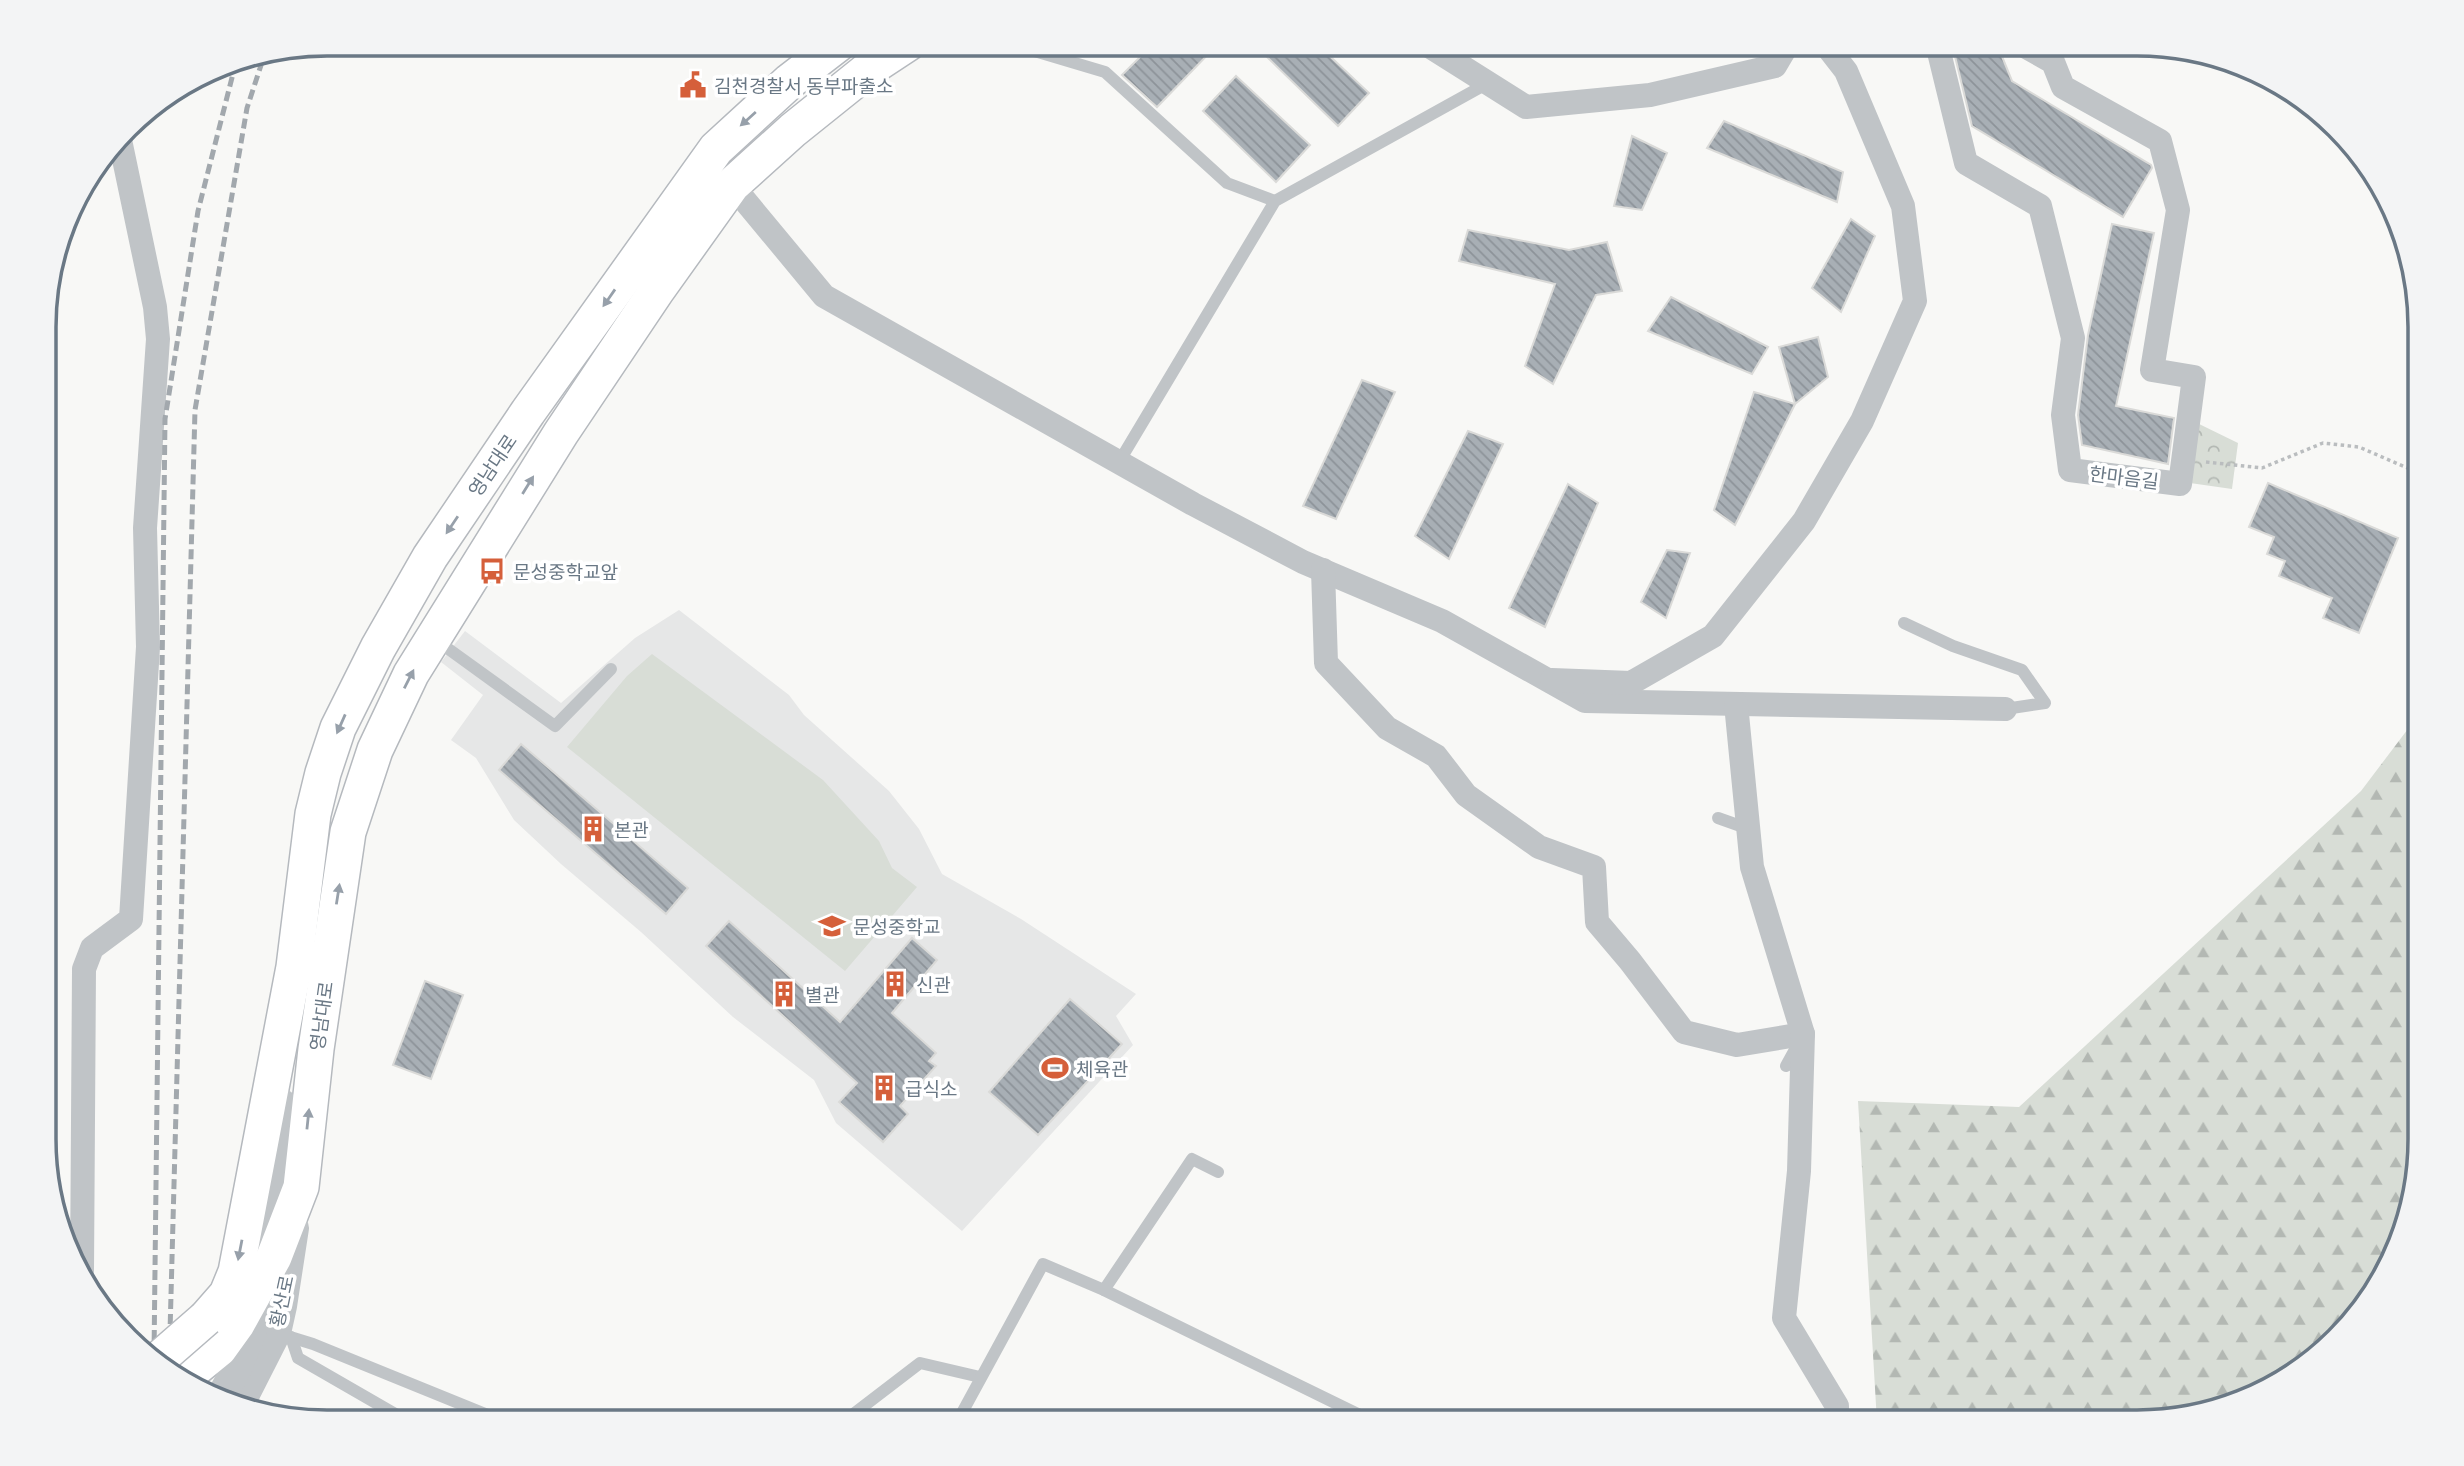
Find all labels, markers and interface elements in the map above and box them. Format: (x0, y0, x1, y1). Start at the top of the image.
public building icon: 김천경찰서 동부파출소 (678, 70, 708, 100)
place label: 김천경찰서 동부파출소 (714, 74, 894, 97)
one-way arrow (739, 111, 757, 127)
one-way arrow (602, 289, 616, 307)
street label: 영남대로 (463, 430, 521, 500)
street label: 한마음길 (2088, 461, 2160, 493)
one-way arrow (521, 476, 534, 495)
one-way arrow (446, 516, 459, 535)
bus stop icon: 문성중학교앞 (477, 556, 507, 586)
place label: 문성중학교앞 (513, 560, 618, 583)
one-way arrow (403, 669, 415, 689)
one-way arrow (335, 714, 347, 734)
building icon: 본관 (578, 814, 608, 844)
place label: 본관 (614, 818, 649, 841)
one-way arrow (333, 883, 344, 905)
school or university icon: 문성중학교 (817, 911, 847, 941)
place label: 문성중학교 (853, 915, 940, 938)
building icon: 신관 (880, 969, 910, 999)
place label: 신관 (916, 973, 951, 996)
building icon: 별관 (769, 979, 799, 1009)
street label: 영남대로 (305, 980, 337, 1052)
place label: 별관 (805, 983, 840, 1006)
sports icon: 체육관 (1040, 1053, 1070, 1083)
place label: 체육관 (1076, 1057, 1128, 1080)
building icon: 급식소 (869, 1073, 899, 1103)
place label: 급식소 (905, 1077, 957, 1100)
one-way arrow (303, 1108, 314, 1130)
one-way arrow (235, 1239, 246, 1261)
street label: 황산로 (264, 1273, 298, 1329)

